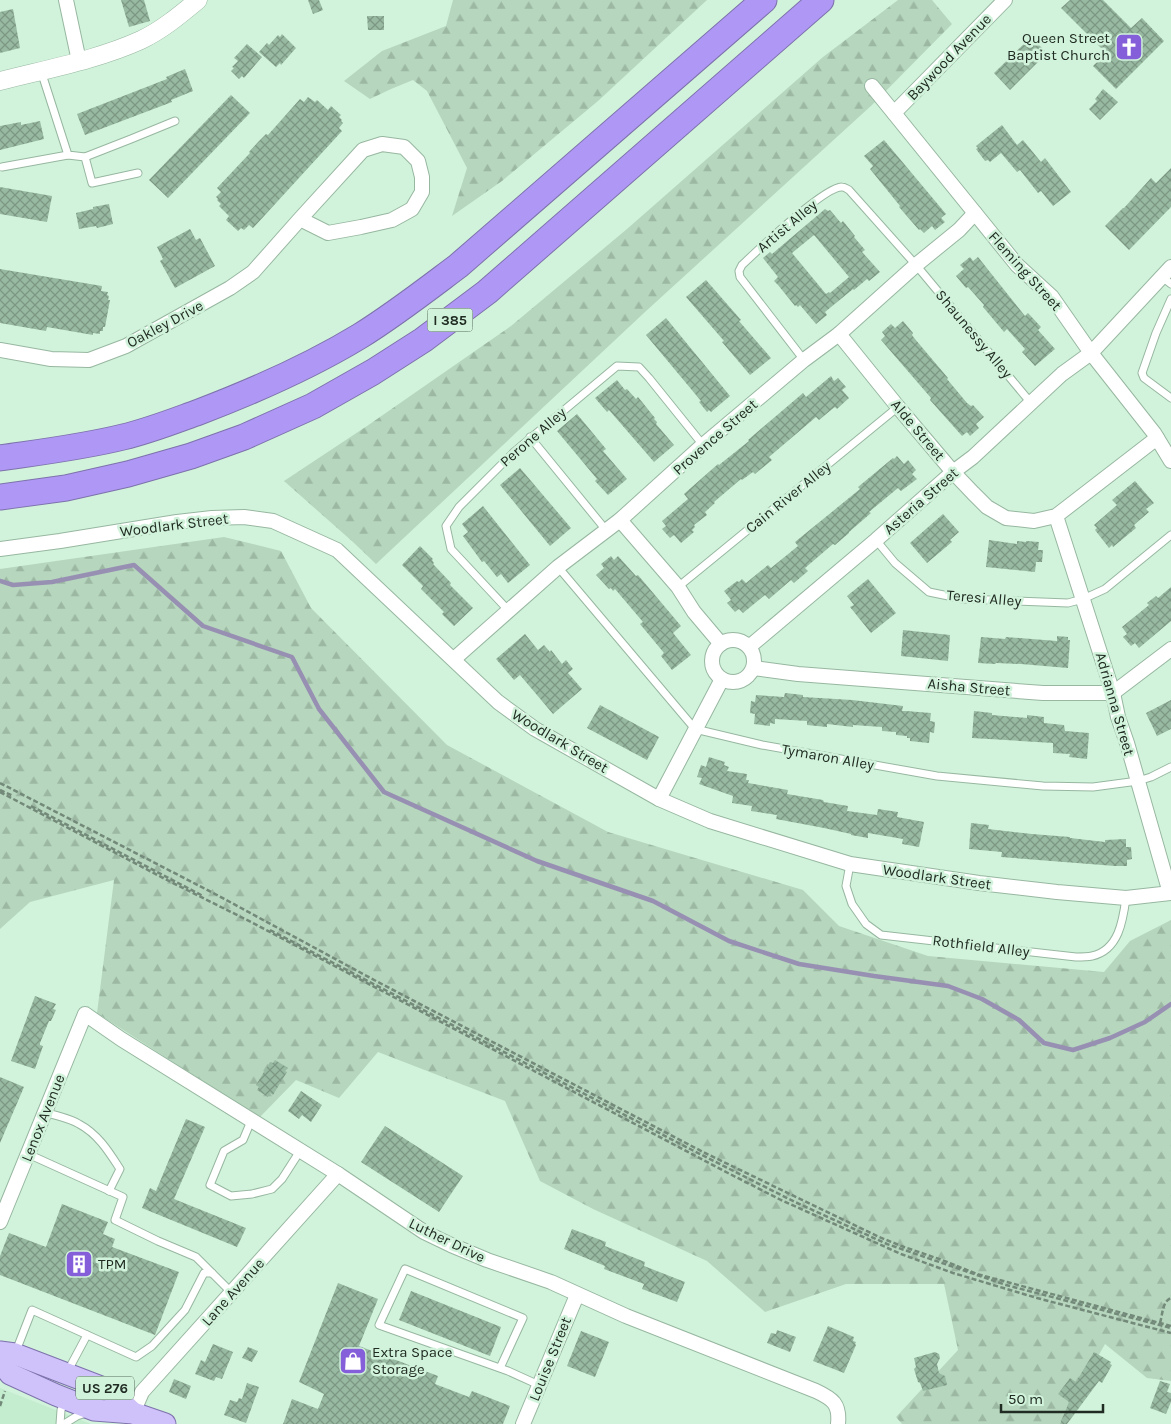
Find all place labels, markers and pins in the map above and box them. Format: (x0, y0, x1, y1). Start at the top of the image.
place label: Queen Street Baptist Church (1007, 29, 1110, 64)
church icon: Queen Street Baptist Church (1114, 32, 1144, 62)
building icon: TPM (64, 1249, 94, 1279)
place label: TPM (98, 1255, 127, 1273)
place label: Extra Space Storage (372, 1343, 453, 1378)
shop icon: Extra Space Storage (338, 1346, 368, 1376)

